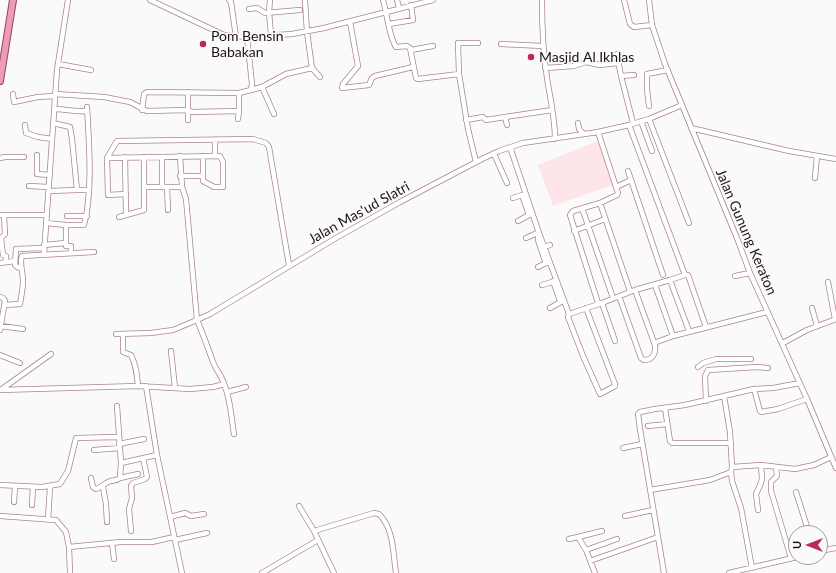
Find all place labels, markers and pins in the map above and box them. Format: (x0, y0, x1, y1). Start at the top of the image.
place label: Pom Bensin Babakan (211, 28, 283, 60)
marker: Pom Bensin Babakan (198, 39, 208, 49)
place label: Masjid Al Ikhlas (539, 49, 634, 65)
marker: Masjid Al Ikhlas (526, 52, 536, 62)

